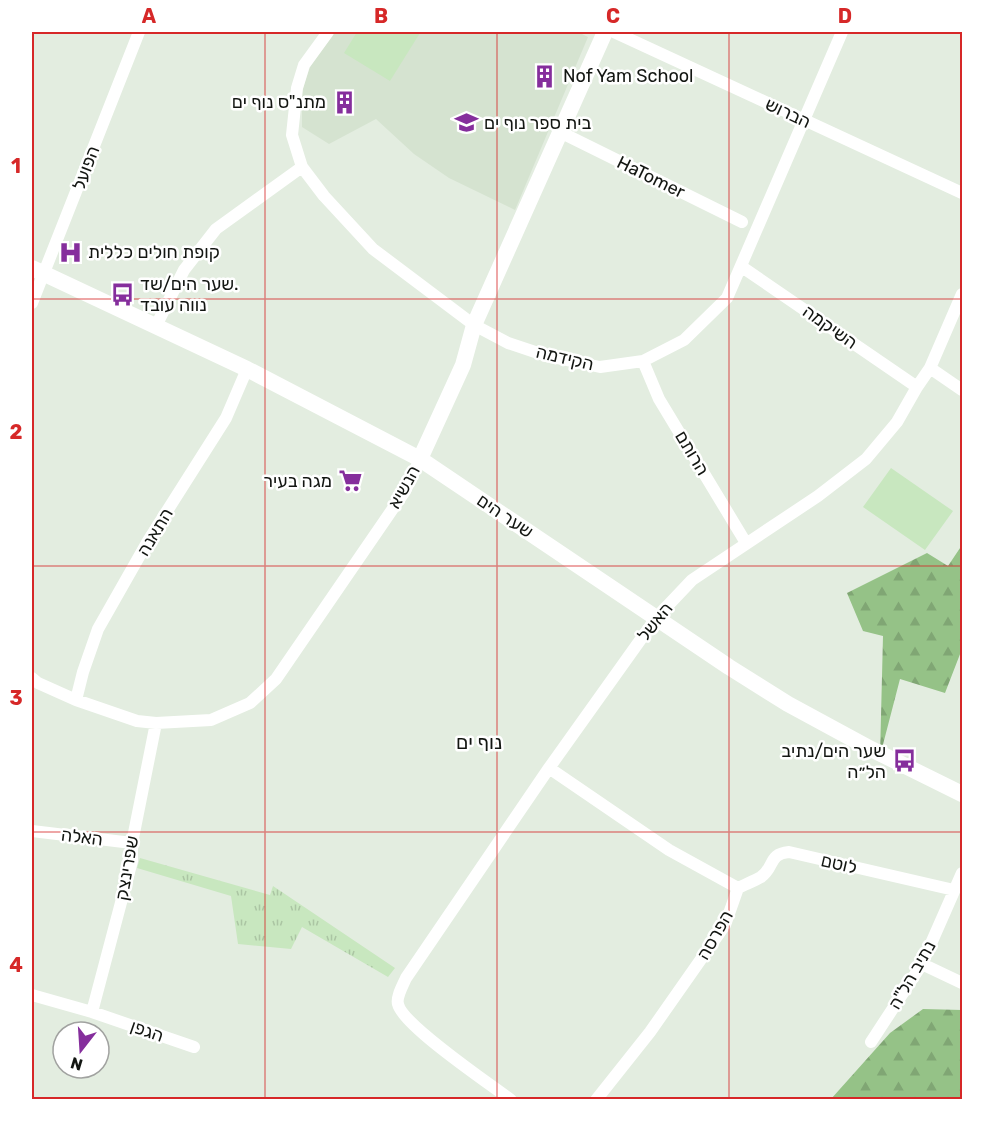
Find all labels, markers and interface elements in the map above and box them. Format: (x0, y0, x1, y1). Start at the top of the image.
text: A (142, 4, 157, 28)
text: B (374, 4, 388, 28)
text: C (606, 4, 620, 28)
text: D (838, 4, 852, 28)
building icon: Nof Yam School (532, 63, 558, 89)
place label: Nof Yam School (563, 65, 694, 87)
building icon: מתנ"ס נוף ים (331, 89, 357, 115)
place label: מתנ"ס נוף ים (232, 91, 326, 113)
street label: הברוש (762, 93, 814, 133)
school or university icon: בית ספר נוף ים (453, 110, 479, 136)
place label: בית ספר נוף ים (484, 112, 591, 134)
street label: הפועל (68, 143, 104, 193)
street label: HaTomer (613, 151, 689, 203)
text: 1 (11, 154, 21, 178)
hospital icon: קופת חולים כללית (57, 239, 83, 265)
place label: קופת חולים כללית (88, 241, 220, 263)
place label: שער הים/שד. נווה עובד (140, 273, 239, 316)
bus stop icon: שער הים/שד. נווה עובד (109, 281, 135, 307)
street label: השיקמה (798, 300, 862, 354)
street label: הקידמה (534, 341, 596, 375)
text: 2 (10, 420, 23, 444)
street label: הרותם (670, 427, 714, 479)
street label: הנשיא (383, 462, 425, 512)
supermarket icon: מגה בעיר (337, 468, 363, 494)
place label: מגה בעיר (263, 470, 332, 492)
street label: שער הים (473, 489, 537, 543)
street label: התאנה (132, 504, 178, 560)
street label: האשל (633, 598, 677, 646)
text: 3 (9, 686, 23, 710)
district label: נוף ים (456, 730, 502, 754)
place label: שער הים/נתיב הל״ה (781, 740, 886, 783)
bus stop icon: שער הים/נתיב הל״ה (891, 748, 917, 774)
street label: האלה (60, 824, 104, 850)
street label: שפרינצק (111, 834, 143, 902)
street label: לוטם (819, 849, 859, 879)
street label: הפרסה (692, 906, 738, 964)
street label: נתיב הל"ה (884, 937, 940, 1013)
text: 4 (9, 953, 23, 977)
street label: הגפן (127, 1015, 167, 1047)
north arrow (51, 1020, 111, 1080)
text: N (68, 1053, 85, 1075)

